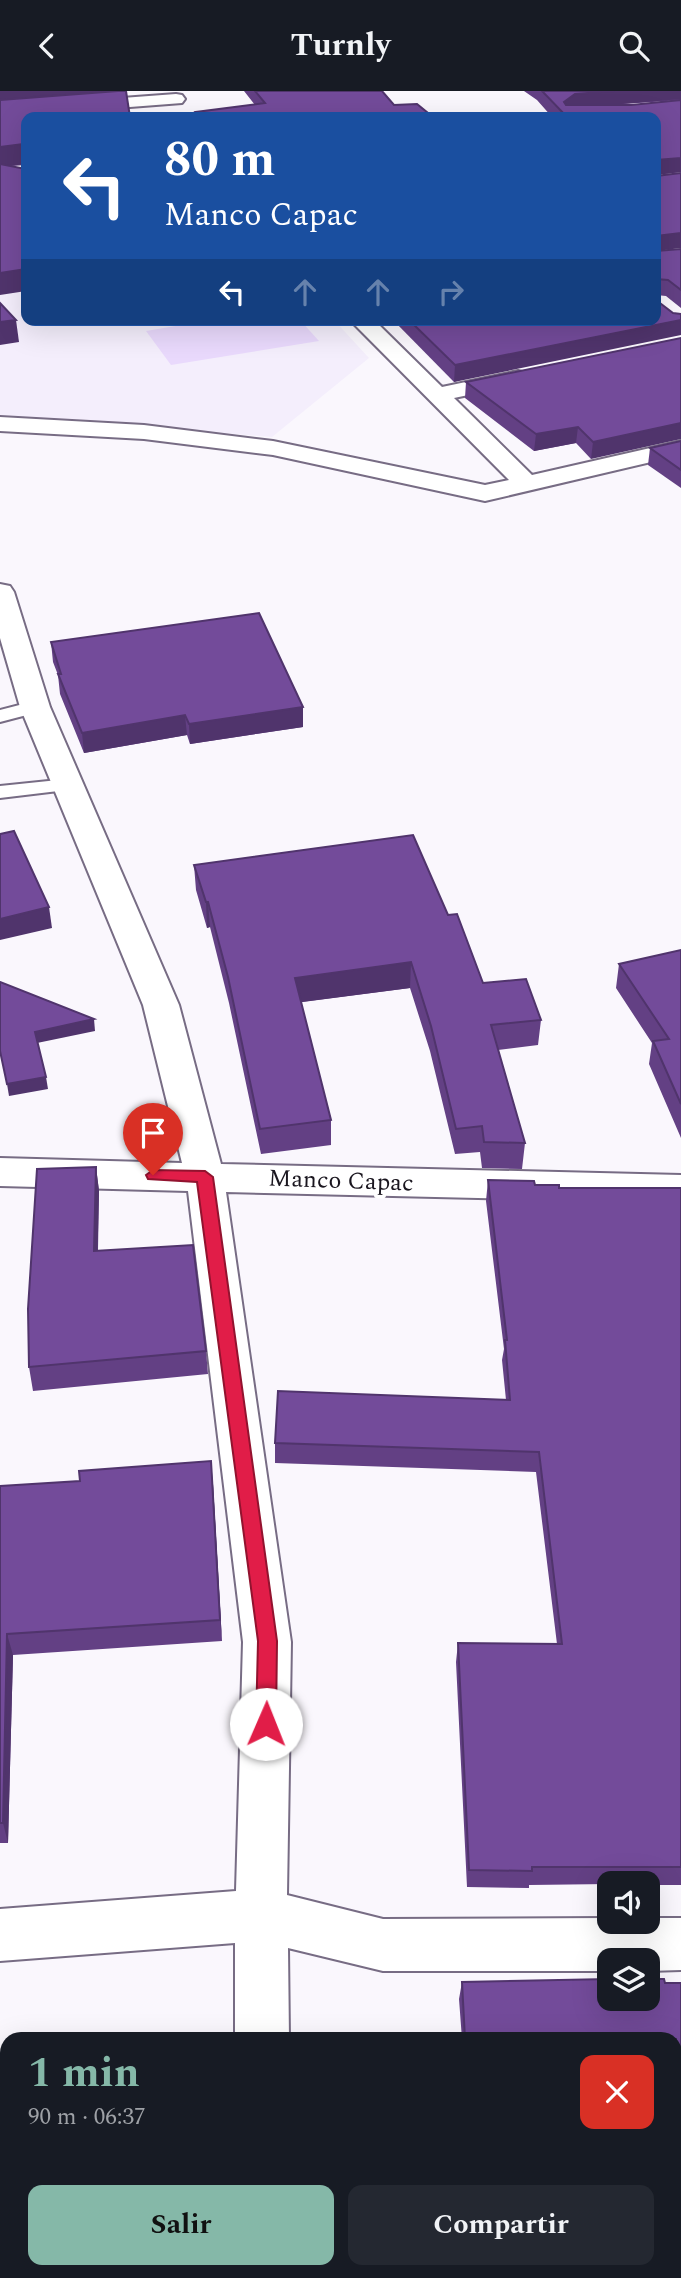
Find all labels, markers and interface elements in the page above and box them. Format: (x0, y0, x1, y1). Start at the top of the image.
text: Turnly (290, 21, 391, 70)
icon: back (28, 27, 66, 65)
icon: search (615, 27, 653, 65)
text: 80 m (164, 123, 275, 198)
icon: left (49, 140, 140, 231)
text: Manco Capac (164, 191, 358, 240)
icon: left (213, 273, 251, 311)
icon: ahead (286, 273, 324, 311)
icon: ahead (359, 273, 397, 311)
icon: right (432, 273, 470, 311)
pin (123, 1103, 183, 1175)
icon: arrive (134, 1114, 172, 1152)
street label: Manco Capac (268, 1160, 414, 1202)
position arrow (229, 1687, 303, 1761)
map controls (597, 1871, 660, 2011)
button: sound (597, 1871, 660, 1934)
button: layers (597, 1948, 660, 2011)
text: 1 min (28, 2042, 140, 2105)
button: close (580, 2055, 654, 2129)
text: 90 m · 06:37 (28, 2100, 146, 2135)
button: Salir (28, 2185, 334, 2265)
button: Compartir (348, 2185, 654, 2265)

